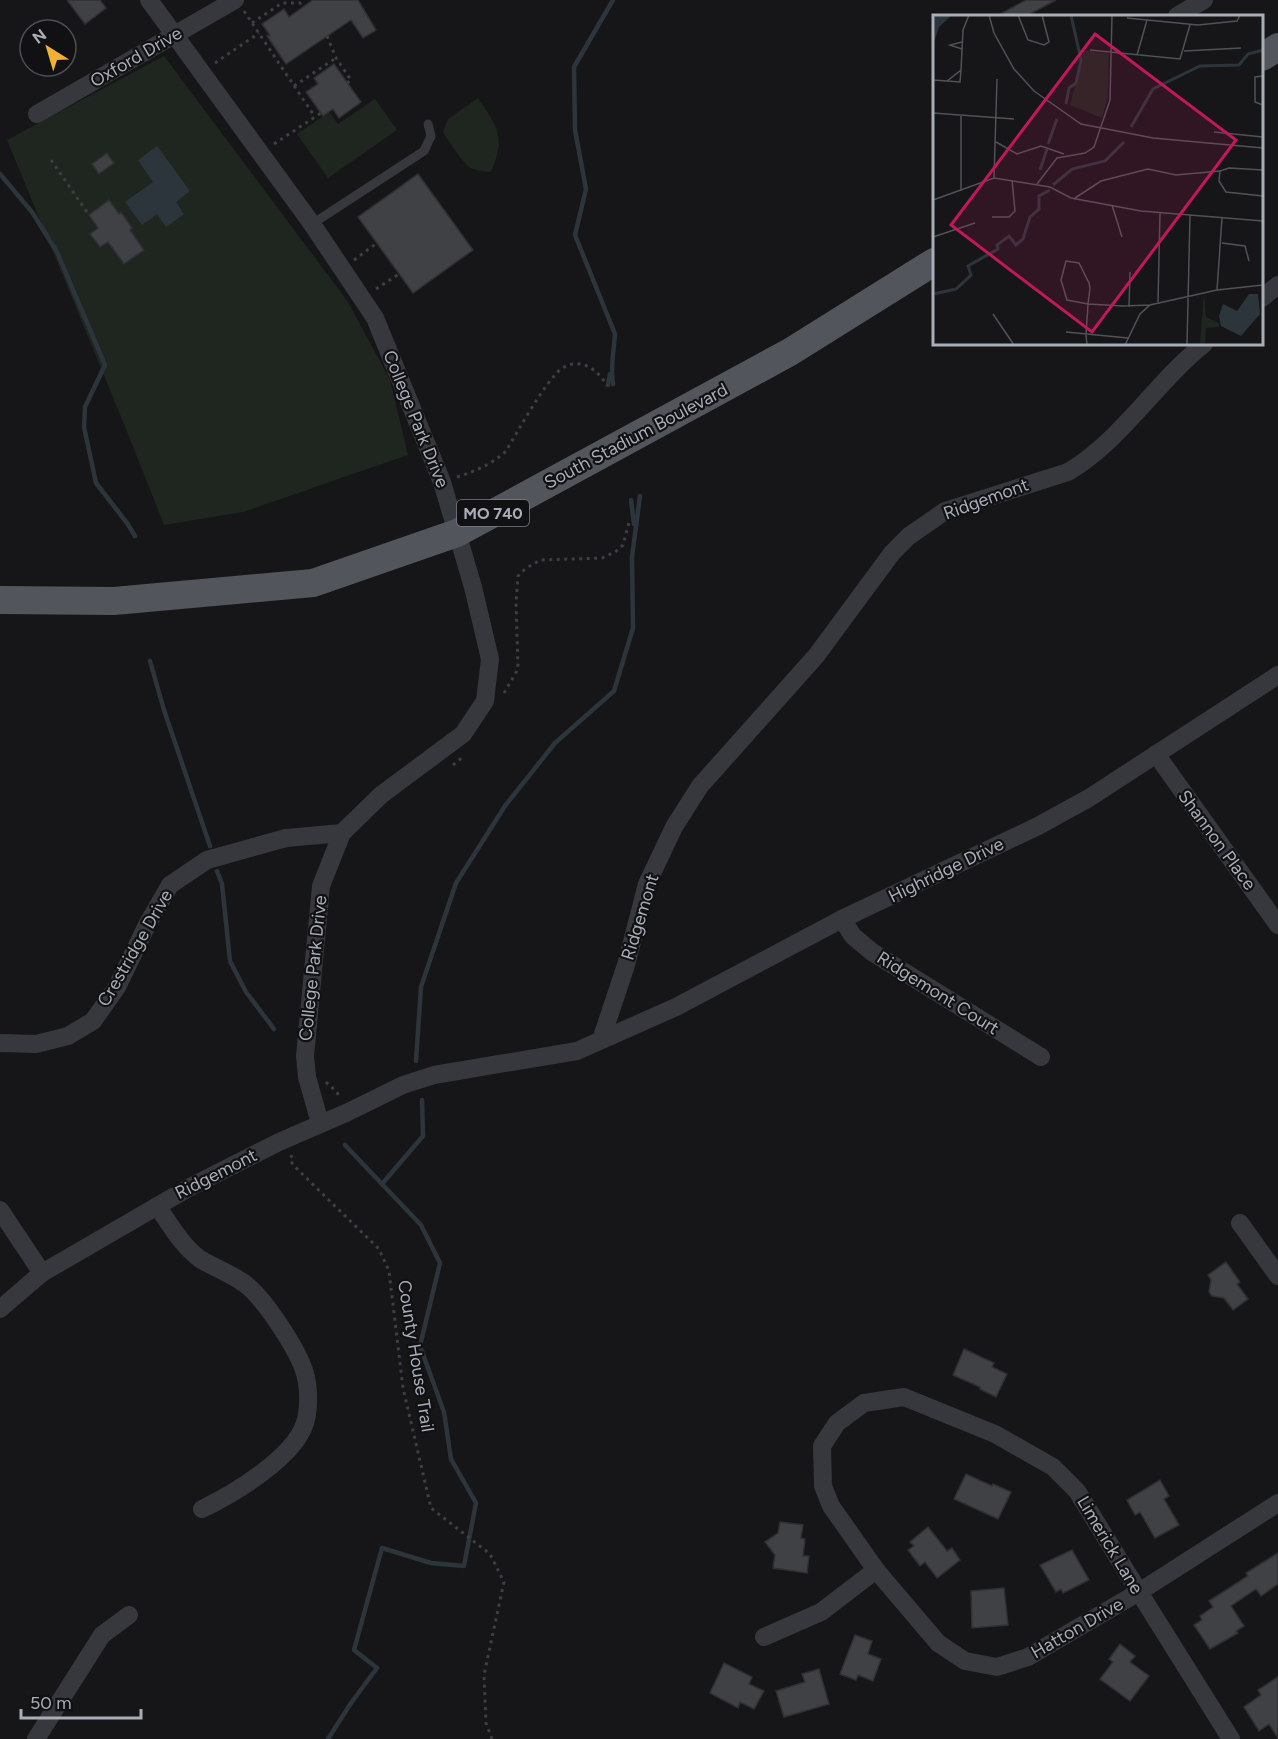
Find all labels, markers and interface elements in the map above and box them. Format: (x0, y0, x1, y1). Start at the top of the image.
inset map (933, 15, 1263, 345)
north arrow (18, 18, 78, 78)
street label: Oxford Drive (86, 22, 186, 92)
text: N (29, 25, 50, 48)
street label: College Park Drive (378, 347, 454, 491)
street label: South Stadium Boulevard (541, 378, 731, 494)
street label: Ridgemont (940, 473, 1032, 525)
road number: MO 740 (457, 500, 529, 526)
street label: Shannon Place (1173, 786, 1261, 895)
street label: Highridge Drive (885, 833, 1007, 907)
street label: Ridgemont (616, 871, 664, 963)
street label: Crestridge Drive (93, 885, 177, 1010)
street label: College Park Drive (294, 894, 332, 1042)
street label: Ridgemont Court (873, 947, 1003, 1039)
street label: Ridgemont (171, 1144, 261, 1204)
street label: County House Trail (393, 1279, 439, 1433)
street label: Limerick Lane (1072, 1492, 1148, 1598)
street label: Hatton Drive (1027, 1593, 1127, 1663)
scale bar (21, 1682, 141, 1720)
text: 50 m (30, 1692, 72, 1714)

